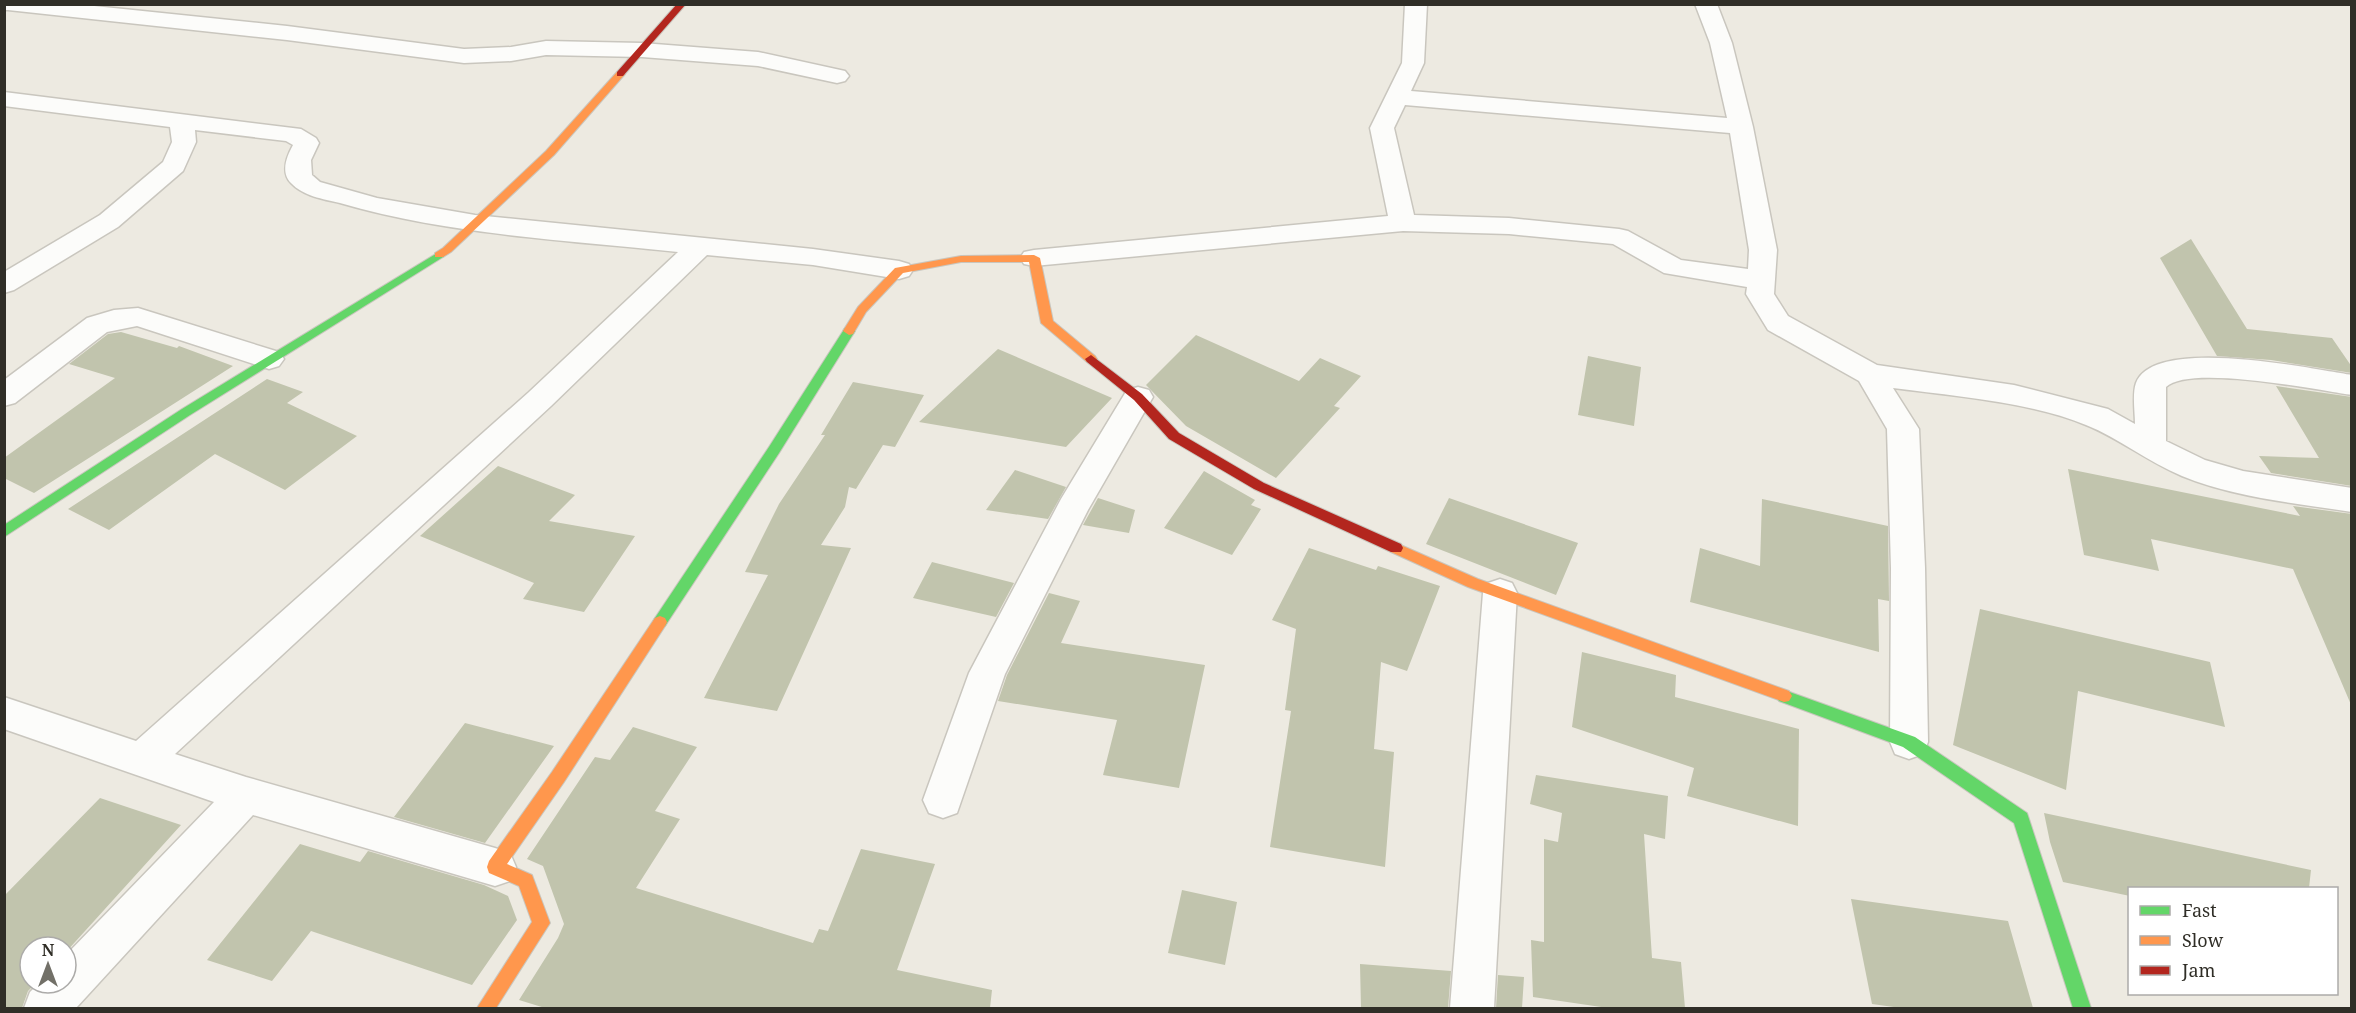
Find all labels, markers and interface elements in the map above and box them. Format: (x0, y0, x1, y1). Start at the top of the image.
legend (2128, 887, 2338, 995)
text: Fast (2182, 898, 2217, 922)
text: Slow (2182, 928, 2224, 952)
north arrow (18, 935, 78, 995)
text: N (42, 939, 55, 961)
text: Jam (2181, 958, 2216, 982)

